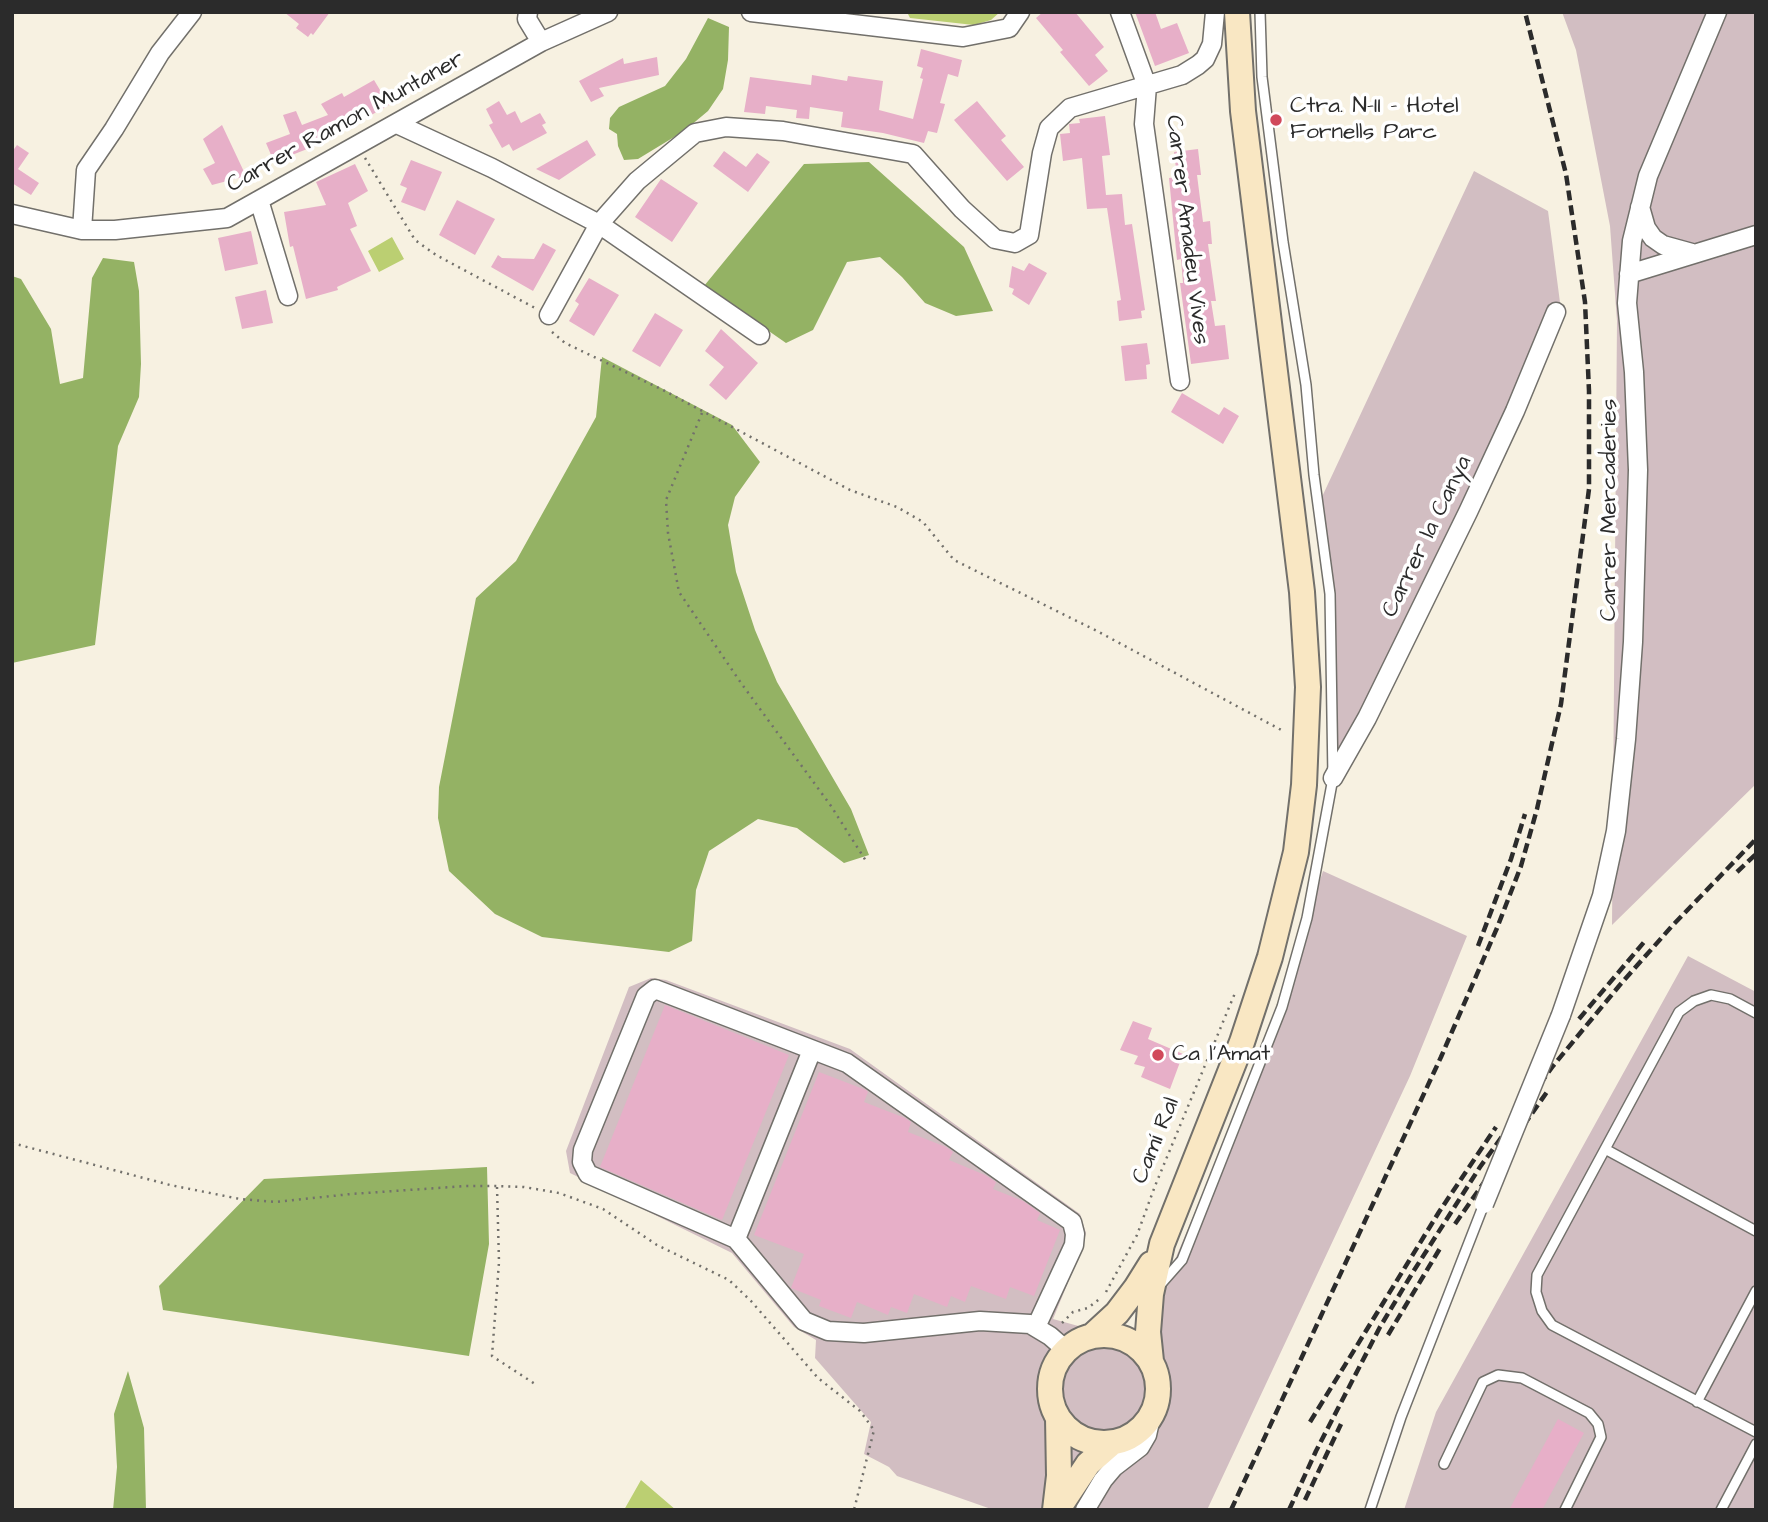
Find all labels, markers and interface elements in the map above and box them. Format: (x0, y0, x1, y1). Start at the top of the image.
street label: Carrer Ramon Muntaner (222, 46, 470, 200)
place label: Ctra. N-II - Hotel Fornells Parc (1290, 93, 1459, 147)
marker: Ctra. N-II - Hotel Fornells Parc (1268, 112, 1284, 128)
street label: Carrer Amadeu Vives (1158, 114, 1214, 346)
street label: Carrer Mercaderies (1596, 399, 1624, 621)
street label: Carrer la Canya (1377, 452, 1479, 622)
place label: Ca l'Amat (1172, 1041, 1270, 1069)
marker: Ca l'Amat (1150, 1047, 1166, 1063)
street label: Camí Ral (1127, 1094, 1187, 1188)

